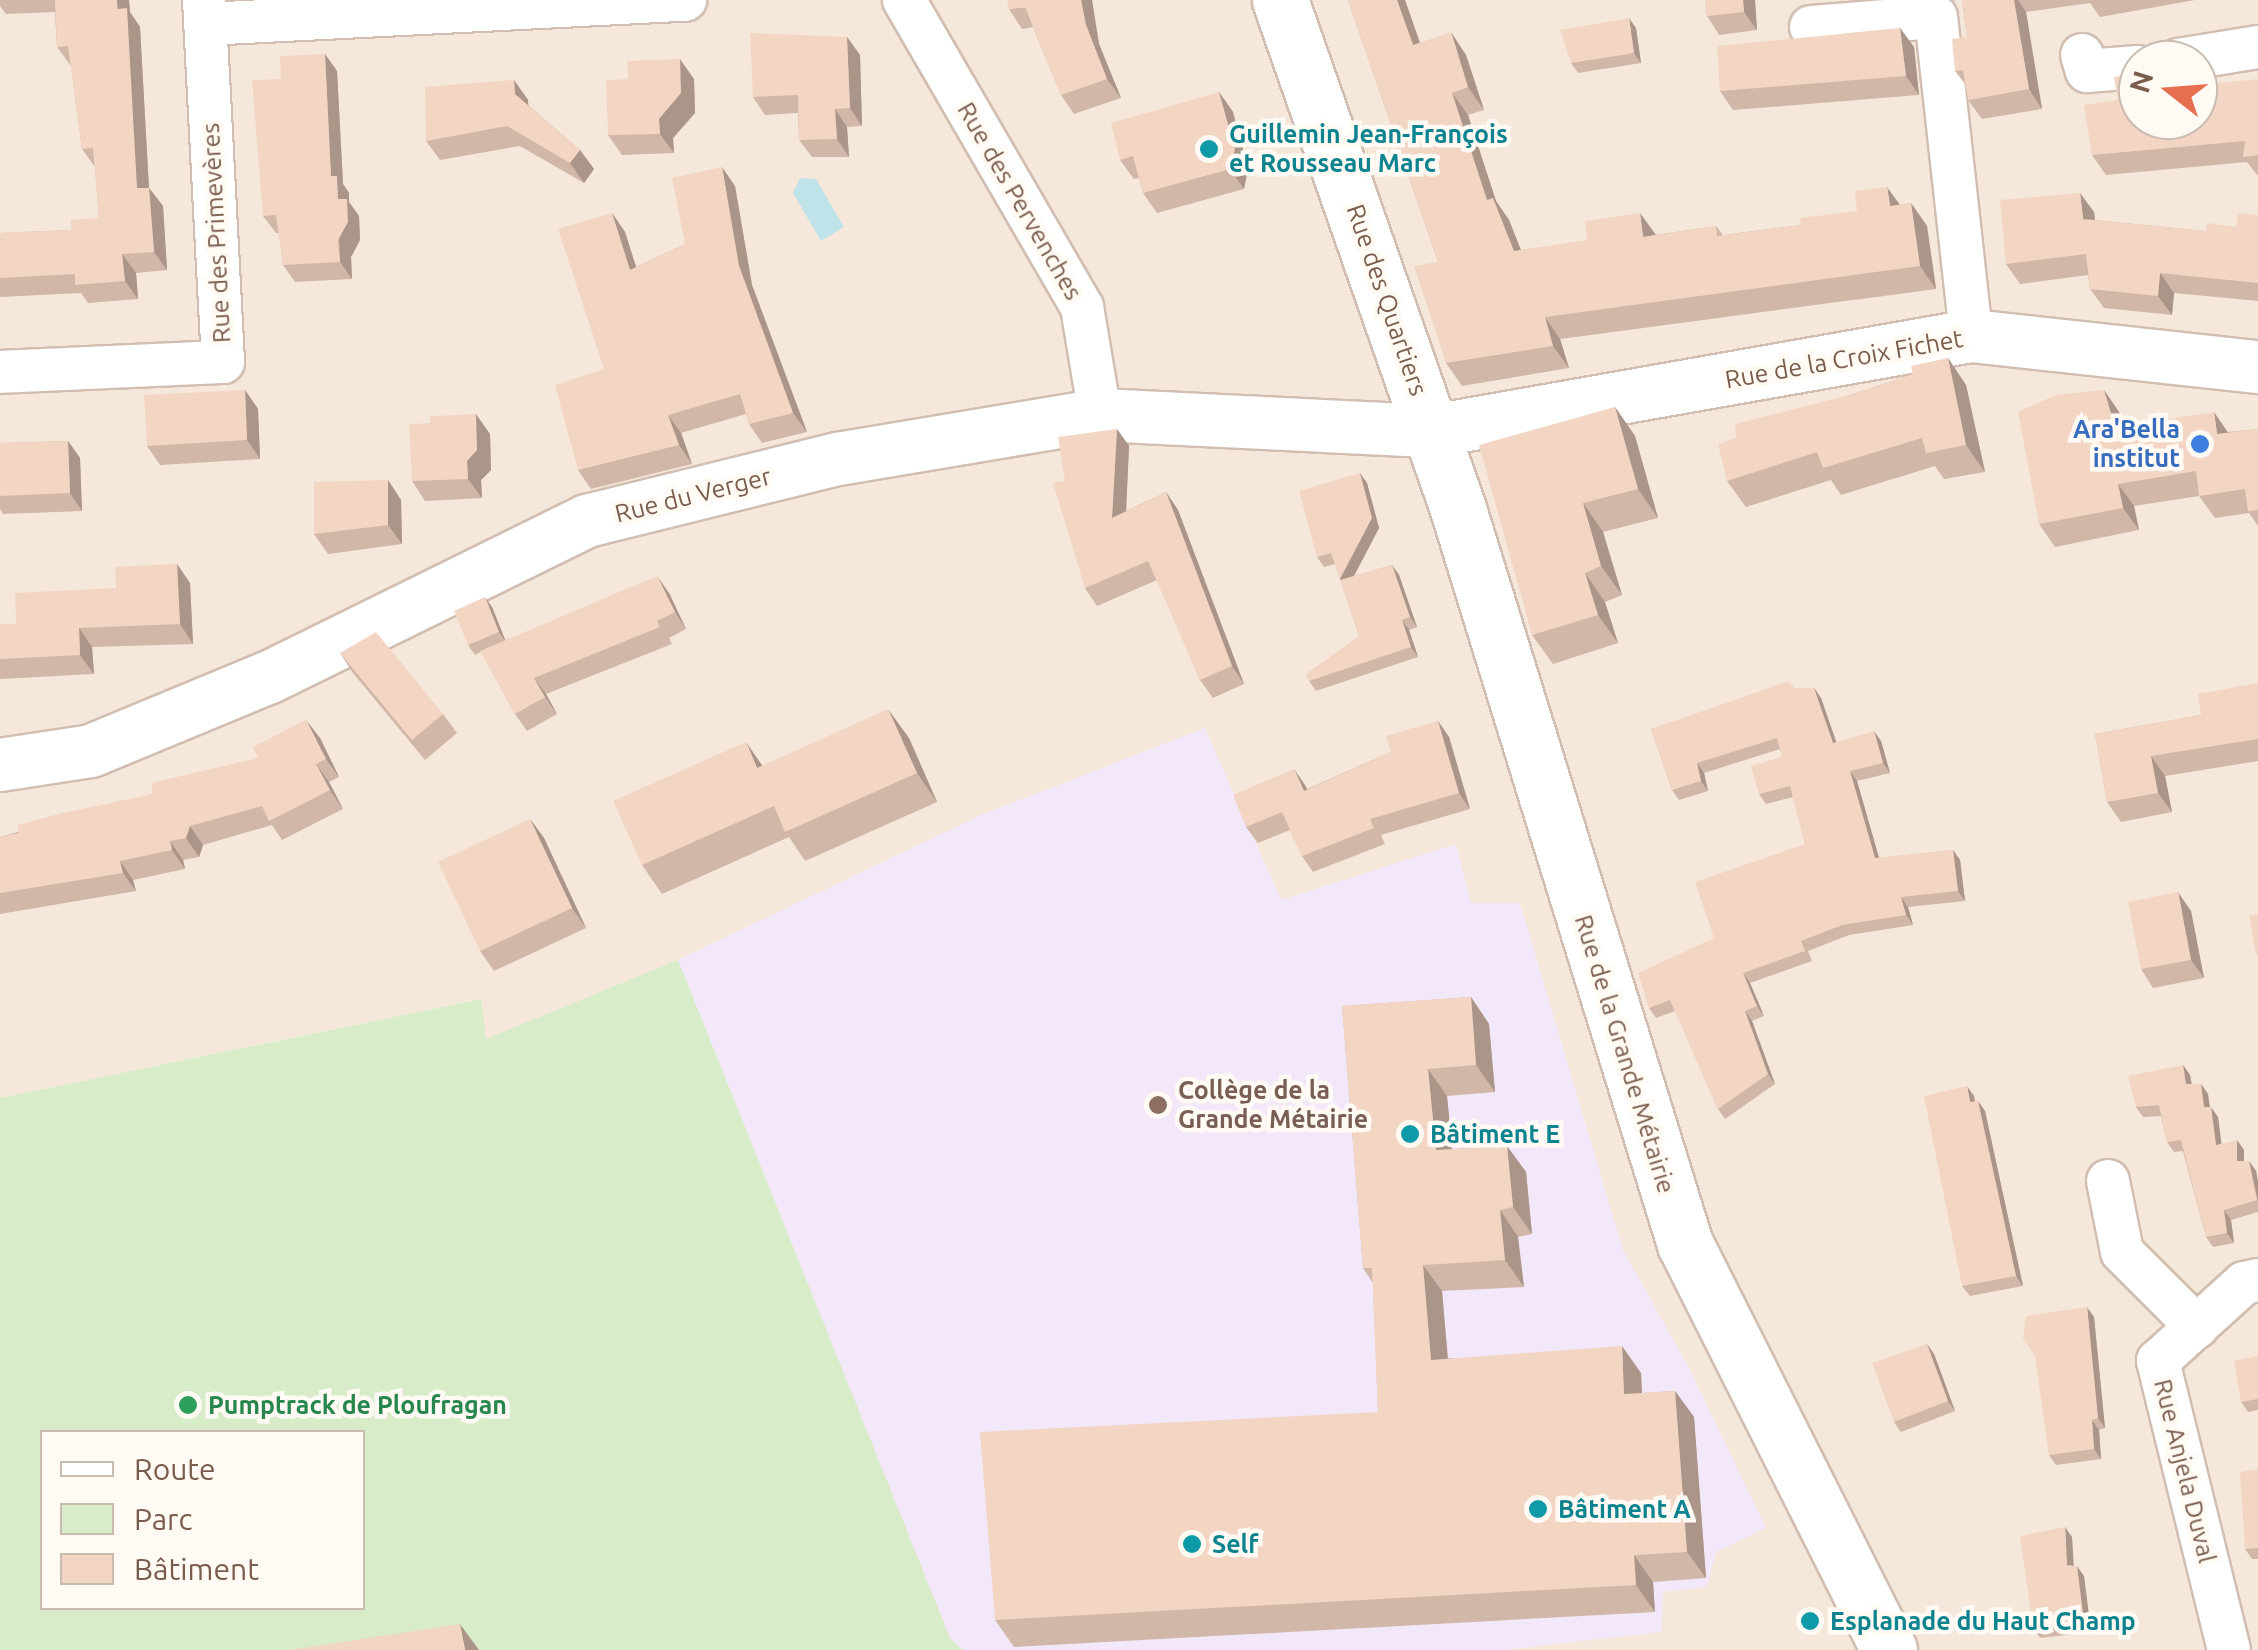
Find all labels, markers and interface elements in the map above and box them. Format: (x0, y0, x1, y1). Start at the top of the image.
north arrow (2118, 40, 2218, 140)
text: N (2123, 67, 2159, 96)
street label: Rue des Pervenches (951, 97, 1089, 305)
place label: Guillemin Jean-François et Rousseau Marc (1229, 120, 1508, 179)
street label: Rue des Primevères (195, 122, 237, 344)
marker: Guillemin Jean-François et Rousseau Marc (1198, 138, 1220, 160)
street label: Rue des Quartiers (1340, 200, 1434, 400)
street label: Rue de la Croix Fichet (1723, 323, 1965, 395)
place label: Ara'Bella institut (2073, 415, 2180, 474)
marker: Ara'Bella institut (2189, 433, 2211, 455)
street label: Rue du Verger (612, 461, 774, 529)
street label: Rue de la Grande Métairie (1568, 911, 1682, 1197)
place label: Collège de la Grande Métairie (1178, 1076, 1368, 1135)
marker: Collège de la Grande Métairie (1147, 1094, 1169, 1116)
place label: Bâtiment E (1430, 1119, 1560, 1149)
marker: Bâtiment E (1399, 1123, 1421, 1145)
street label: Rue Anjela Duval (2148, 1376, 2222, 1566)
place label: Pumptrack de Ploufragan (208, 1390, 507, 1420)
marker: Pumptrack de Ploufragan (177, 1394, 199, 1416)
legend (40, 1430, 365, 1610)
text: Route (134, 1452, 216, 1486)
place label: Bâtiment A (1558, 1494, 1691, 1524)
marker: Bâtiment A (1527, 1498, 1549, 1520)
text: Parc (134, 1502, 192, 1536)
place label: Self (1212, 1529, 1258, 1559)
marker: Self (1181, 1533, 1203, 1555)
text: Bâtiment (134, 1552, 259, 1586)
place label: Esplanade du Haut Champ (1830, 1606, 2136, 1636)
marker: Esplanade du Haut Champ (1799, 1610, 1821, 1632)

